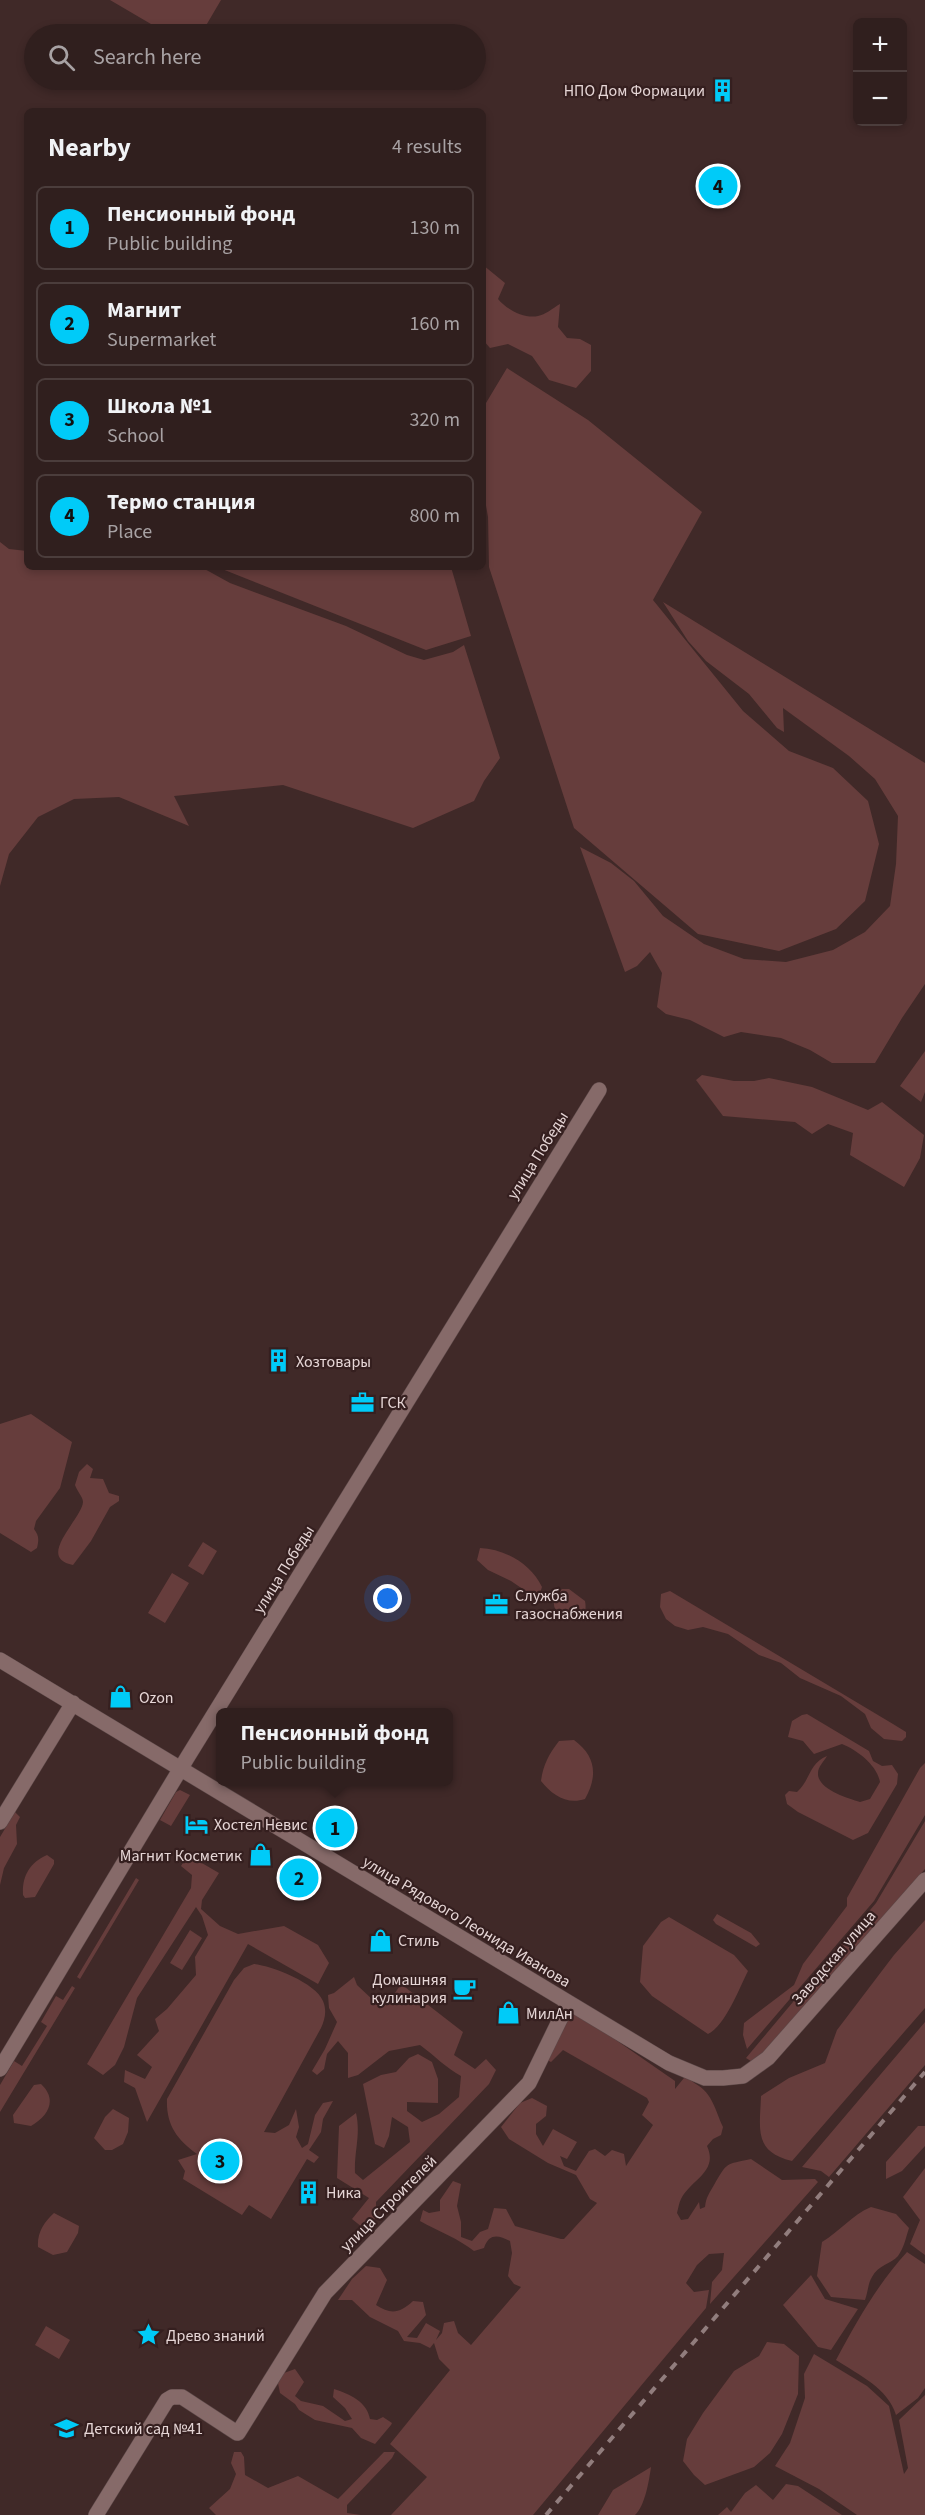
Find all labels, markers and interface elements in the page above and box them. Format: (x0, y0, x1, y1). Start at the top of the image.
map controls (853, 18, 907, 126)
button: + (853, 18, 907, 72)
search box (24, 24, 486, 90)
icon: search (45, 41, 78, 74)
text: Search here (93, 41, 201, 73)
button: − (853, 72, 907, 126)
building icon: НПО Дом Формации (710, 77, 736, 103)
place label: НПО Дом Формации (564, 80, 705, 102)
text: Nearby (48, 129, 131, 166)
text: 4 results (392, 133, 462, 161)
pin: 4 (698, 164, 738, 208)
text: Пенсионный фонд (107, 198, 295, 230)
text: 1 (64, 214, 75, 242)
text: 130 m (410, 214, 460, 242)
text: Public building (107, 230, 232, 258)
text: Магнит (107, 294, 181, 326)
text: 2 (64, 310, 75, 338)
text: 160 m (410, 310, 460, 338)
text: Supermarket (107, 326, 216, 354)
text: Школа №1 (107, 390, 212, 422)
text: 3 (64, 406, 75, 434)
text: 320 m (410, 406, 460, 434)
text: School (107, 422, 164, 450)
text: Термо станция (107, 486, 255, 518)
text: 4 (64, 502, 75, 530)
text: 800 m (410, 502, 460, 530)
text: Place (107, 518, 152, 546)
street label: улица Победы (502, 1107, 574, 1204)
building icon: Хозтовары (265, 1348, 291, 1374)
place label: Хозтовары (296, 1351, 371, 1373)
office icon: ГСК (349, 1389, 375, 1415)
place label: ГСК (380, 1392, 407, 1414)
street label: улица Победы (248, 1521, 320, 1618)
your location (373, 1584, 402, 1613)
place label: Служба газоснабжения (515, 1585, 623, 1625)
office icon: Служба газоснабжения (484, 1591, 510, 1617)
shop icon: Ozon (108, 1684, 134, 1710)
place label: Ozon (139, 1687, 174, 1709)
popup (216, 1708, 453, 1786)
text: Пенсионный фонд (240, 1717, 429, 1749)
text: Public building (240, 1749, 366, 1777)
pin: 1 (316, 1806, 354, 1850)
hotel icon: Хостел Невис (183, 1811, 209, 1837)
place label: Хостел Невис (214, 1814, 308, 1836)
shop icon: Магнит Косметик (247, 1842, 273, 1868)
place label: Магнит Косметик (120, 1845, 242, 1867)
street label: улица Рядового Леонида Иванова (358, 1851, 575, 1993)
pin: 2 (280, 1856, 318, 1900)
street label: Заводская улица (787, 1906, 881, 2010)
shop icon: Стиль (367, 1927, 393, 1953)
place label: Стиль (398, 1930, 440, 1952)
place label: Домашняя кулинария (371, 1969, 447, 2009)
cafe icon: Домашняя кулинария (452, 1975, 478, 2001)
shop icon: МилАн (495, 2000, 521, 2026)
place label: МилАн (526, 2003, 573, 2025)
pin: 3 (200, 2138, 240, 2184)
street label: улица Строителей (336, 2151, 442, 2257)
building icon: Ника (295, 2179, 321, 2205)
place label: Ника (326, 2182, 361, 2204)
place icon: Древо знаний (135, 2322, 161, 2348)
place label: Древо знаний (166, 2325, 265, 2347)
school or university icon: Детский сад №41 (53, 2415, 79, 2441)
place label: Детский сад №41 (84, 2418, 203, 2440)

